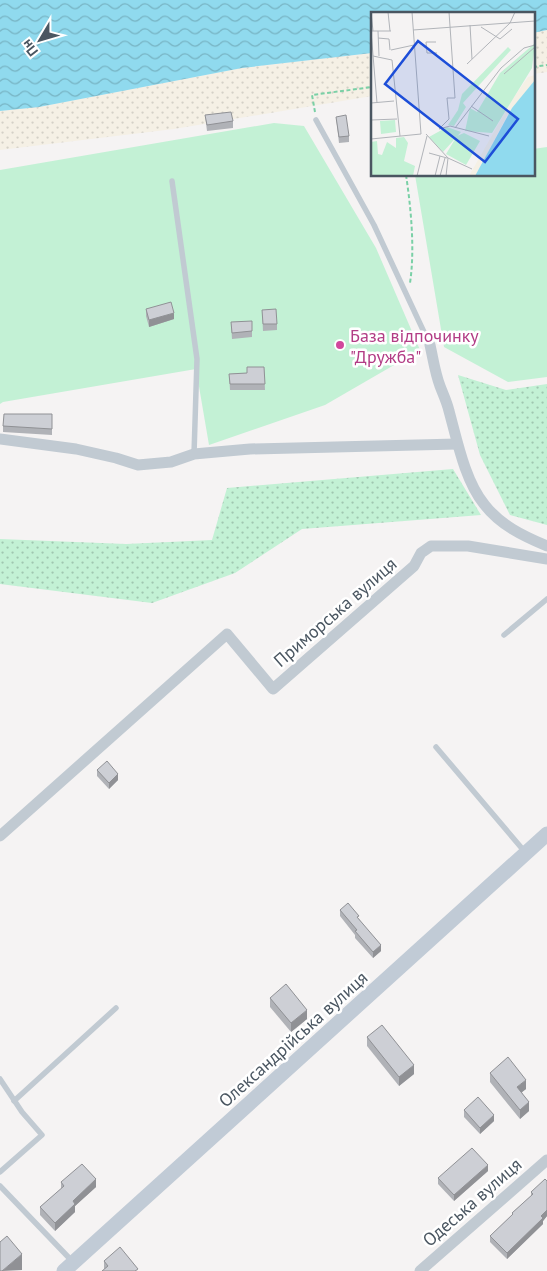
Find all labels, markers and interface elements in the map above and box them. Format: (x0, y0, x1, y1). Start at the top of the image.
inset map (371, 12, 534, 176)
north arrow (15, 15, 65, 65)
text: Пн (18, 36, 42, 60)
place label: База відпочинку "Дружба" (350, 324, 479, 368)
marker: База відпочинку "Дружба" (334, 339, 346, 351)
street label: Приморська вулиця (269, 552, 401, 672)
street label: Олександрійська вулиця (214, 966, 372, 1112)
street label: Одеська вулиця (418, 1153, 526, 1251)

